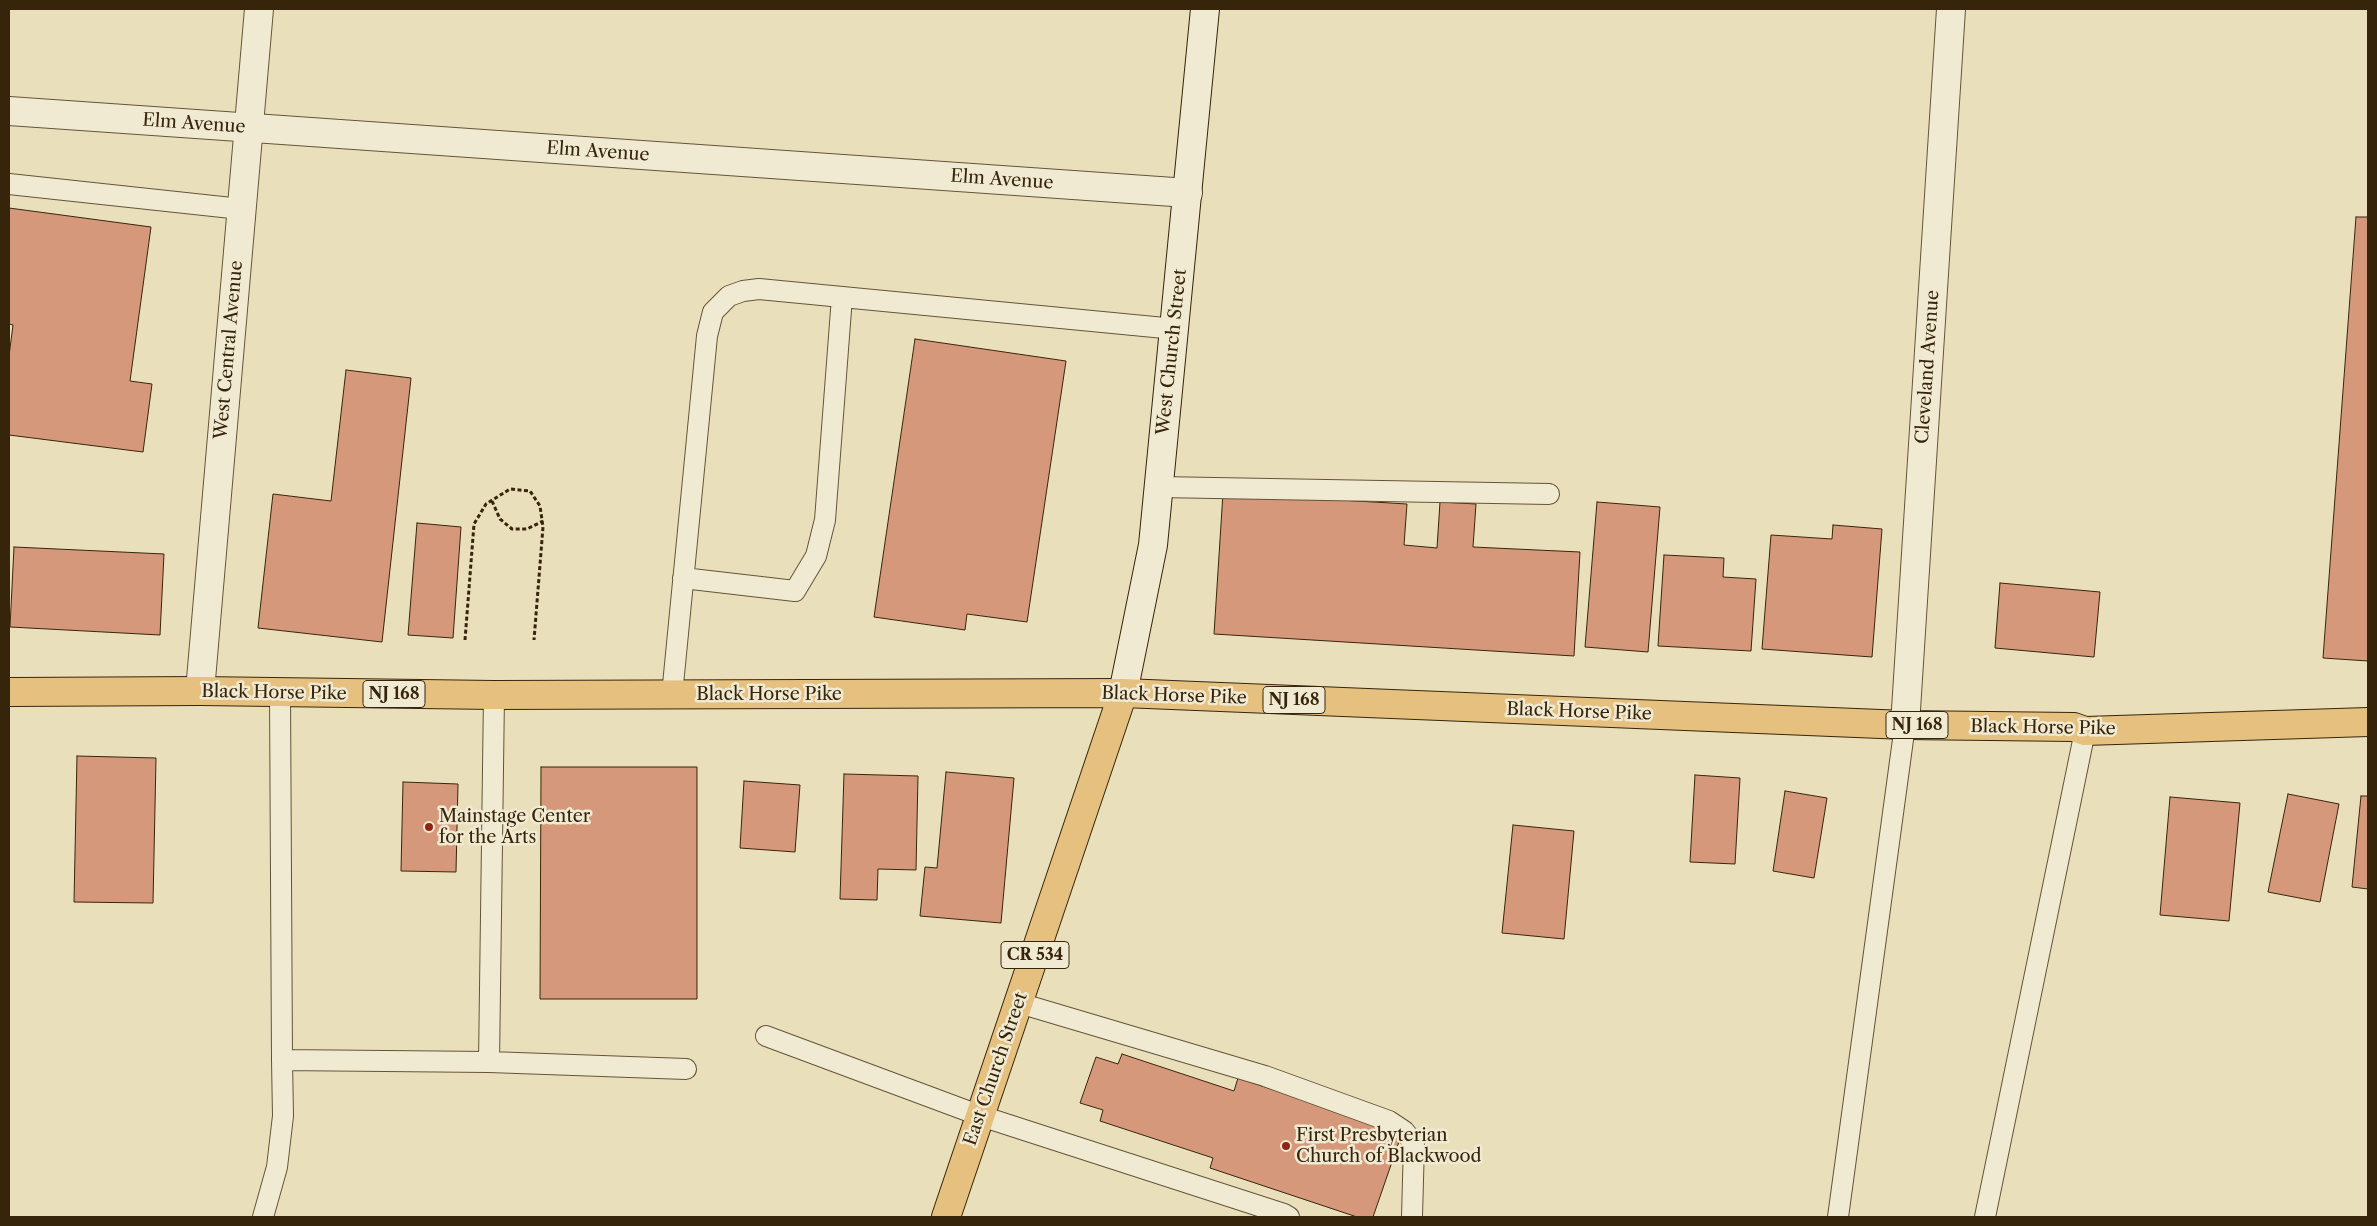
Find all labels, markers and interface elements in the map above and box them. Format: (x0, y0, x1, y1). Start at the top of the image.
street label: Elm Avenue (142, 110, 246, 138)
street label: Elm Avenue (546, 138, 650, 166)
street label: Elm Avenue (950, 166, 1054, 194)
street label: West Central Avenue (210, 259, 248, 441)
street label: West Church Street (1153, 268, 1191, 436)
street label: Cleveland Avenue (1912, 289, 1944, 445)
street label: Black Horse Pike (201, 681, 347, 705)
road number: NJ 168 (363, 681, 425, 708)
street label: Black Horse Pike (1101, 683, 1247, 709)
street label: Black Horse Pike (696, 684, 842, 706)
road number: NJ 168 (1263, 686, 1325, 714)
street label: Black Horse Pike (1506, 699, 1652, 725)
road number: NJ 168 (1886, 712, 1948, 738)
street label: Black Horse Pike (1970, 716, 2116, 740)
place label: Mainstage Center for the Arts (439, 806, 590, 849)
marker: Mainstage Center for the Arts (423, 821, 435, 833)
road number: CR 534 (1001, 942, 1069, 968)
street label: East Church Street (960, 989, 1032, 1149)
place label: First Presbyterian Church of Blackwood (1296, 1125, 1481, 1168)
marker: First Presbyterian Church of Blackwood (1280, 1140, 1292, 1152)

